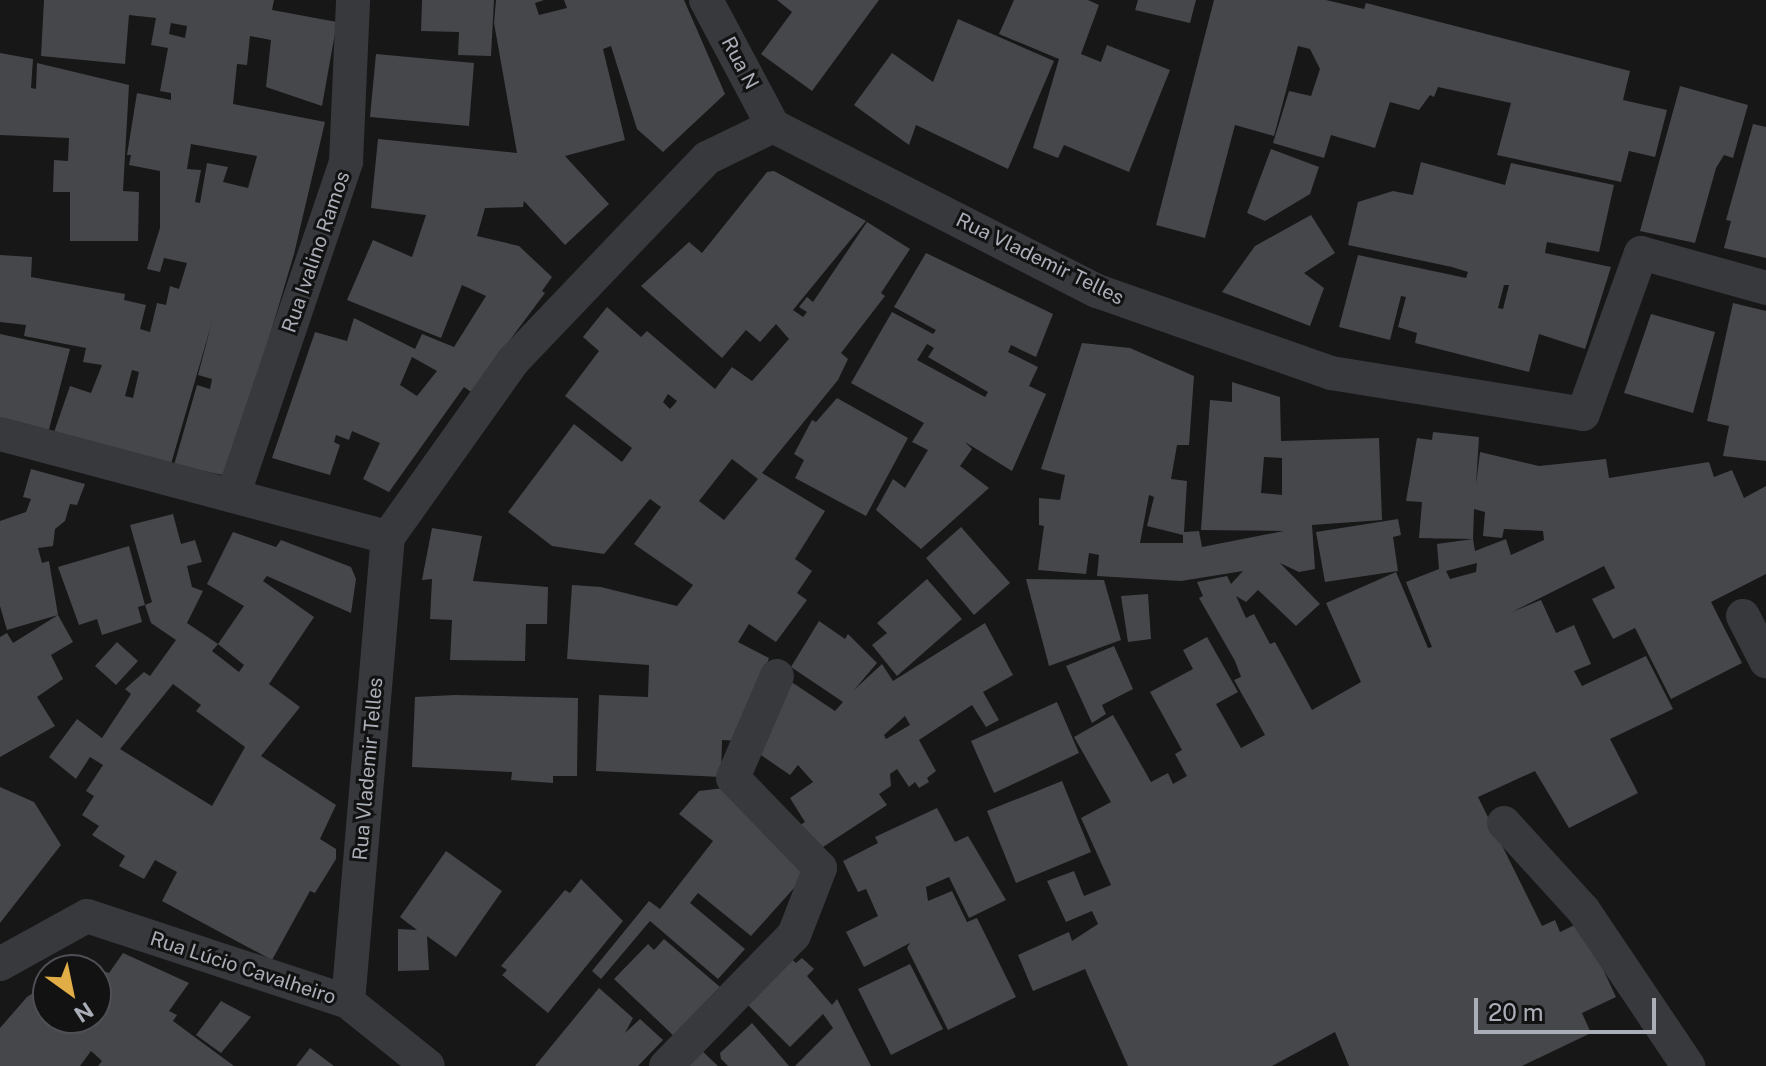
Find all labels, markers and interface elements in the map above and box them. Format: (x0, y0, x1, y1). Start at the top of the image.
street label: Rua N (716, 33, 764, 93)
street label: Rua Ivalino Ramos (277, 168, 355, 336)
street label: Rua Vlademir Telles (952, 208, 1128, 310)
street label: Rua Vlademir Telles (348, 676, 388, 862)
street label: Rua Lúcio Cavalheiro (147, 927, 339, 1009)
north arrow (32, 954, 112, 1034)
scale bar (1478, 982, 1660, 1032)
text: N (70, 997, 98, 1028)
text: 20 m (1488, 998, 1544, 1026)

